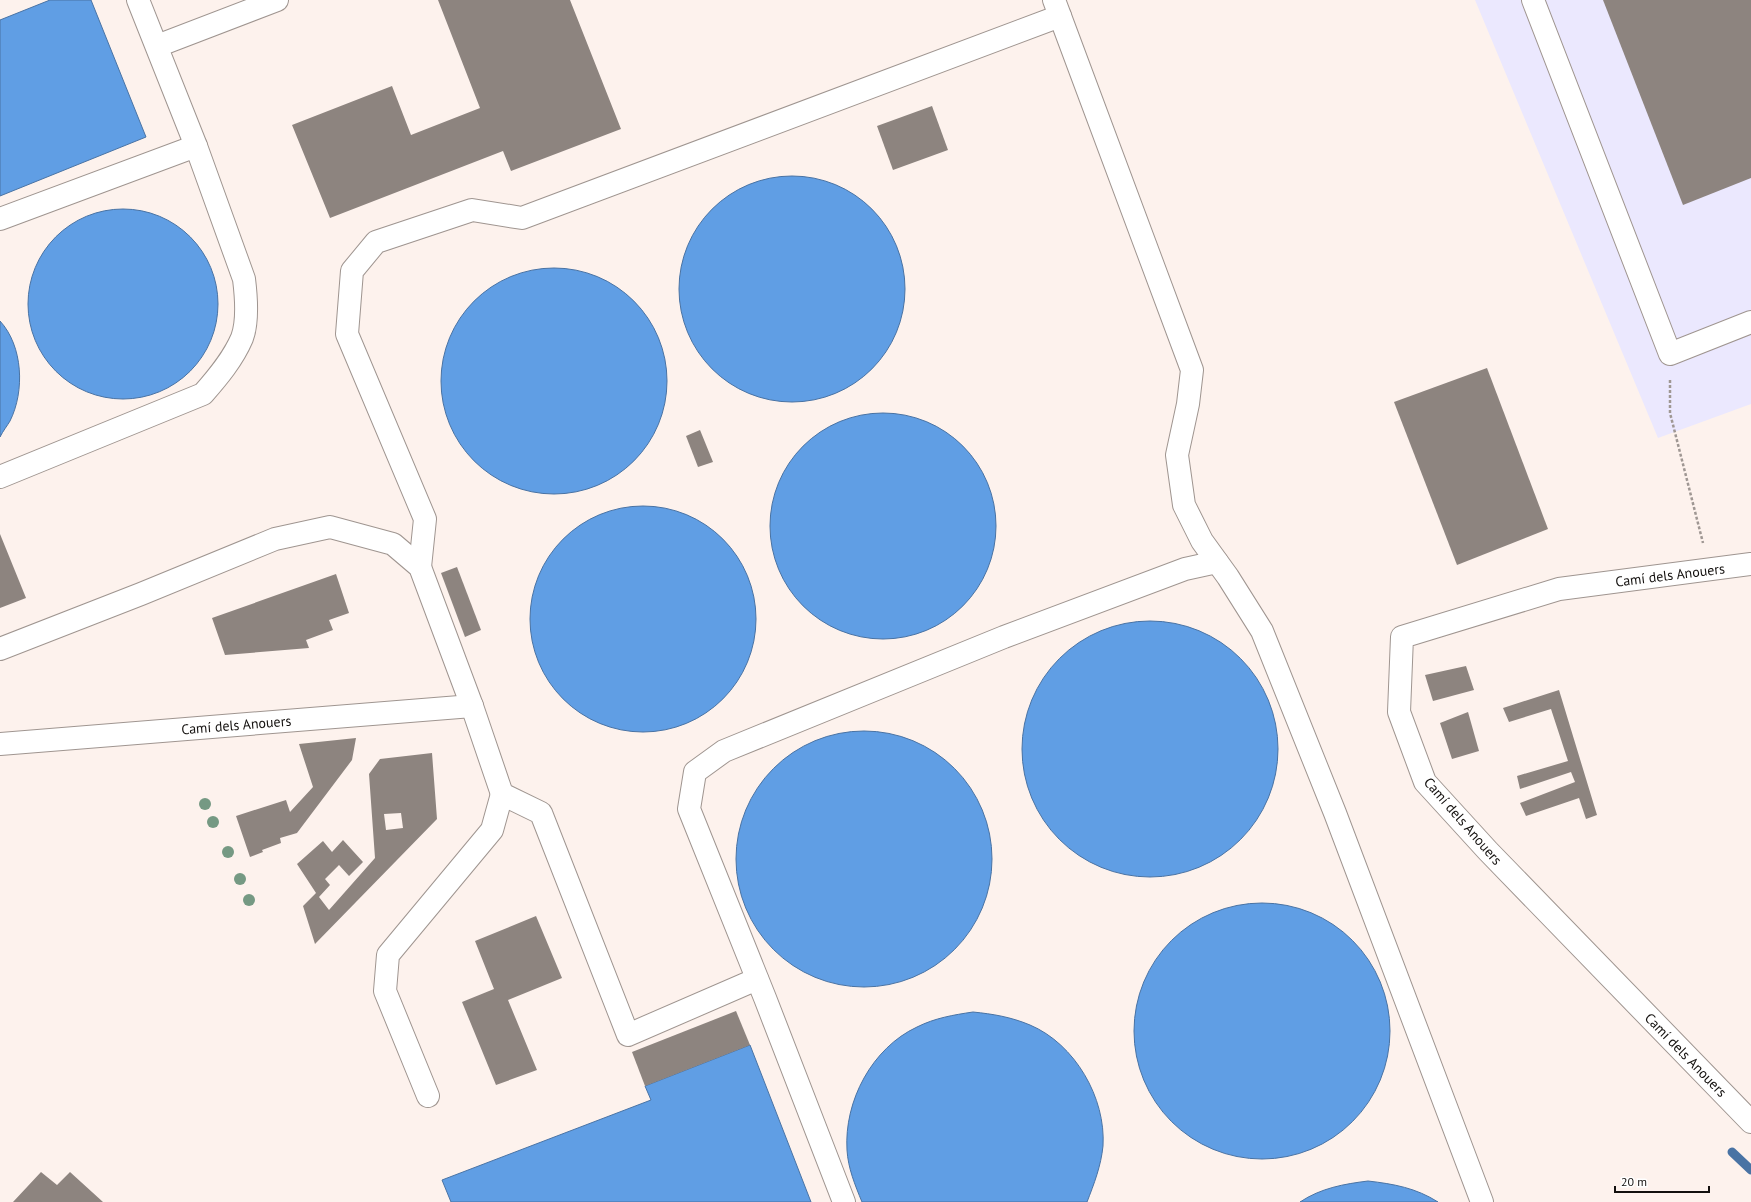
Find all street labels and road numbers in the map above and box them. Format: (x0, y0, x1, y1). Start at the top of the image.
street label: Camí dels Anouers (1614, 559, 1726, 591)
street label: Camí dels Anouers (181, 712, 292, 738)
street label: Camí dels Anouers (1420, 774, 1506, 869)
street label: Camí dels Anouers (1641, 1009, 1731, 1101)

